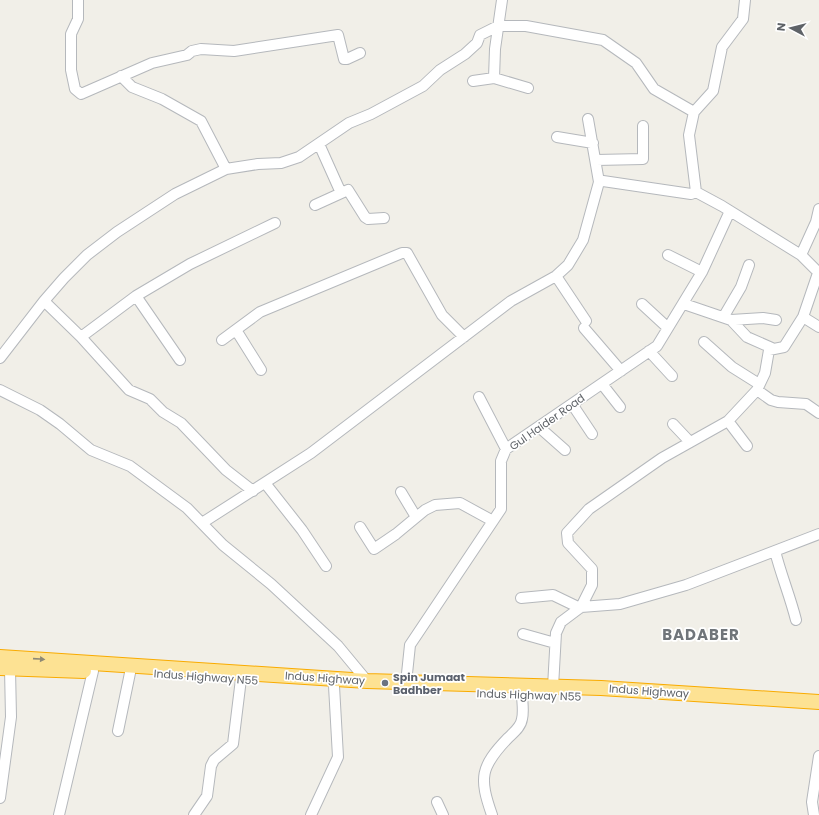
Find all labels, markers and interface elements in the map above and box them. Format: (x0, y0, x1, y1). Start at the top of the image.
north arrow (771, 8, 811, 48)
text: N (773, 22, 790, 32)
street label: Gul Haider Road (506, 390, 588, 454)
district label: BADABER (662, 624, 740, 645)
one-way arrow (33, 655, 45, 662)
street label: Indus Highway N55 (153, 665, 259, 689)
street label: Indus Highway (284, 667, 366, 689)
place label: Spin Jumaat Badhber (393, 669, 466, 698)
marker: Spin Jumaat Badhber (380, 678, 390, 688)
street label: Indus Highway (608, 680, 690, 702)
street label: Indus Highway N55 (476, 685, 582, 705)

